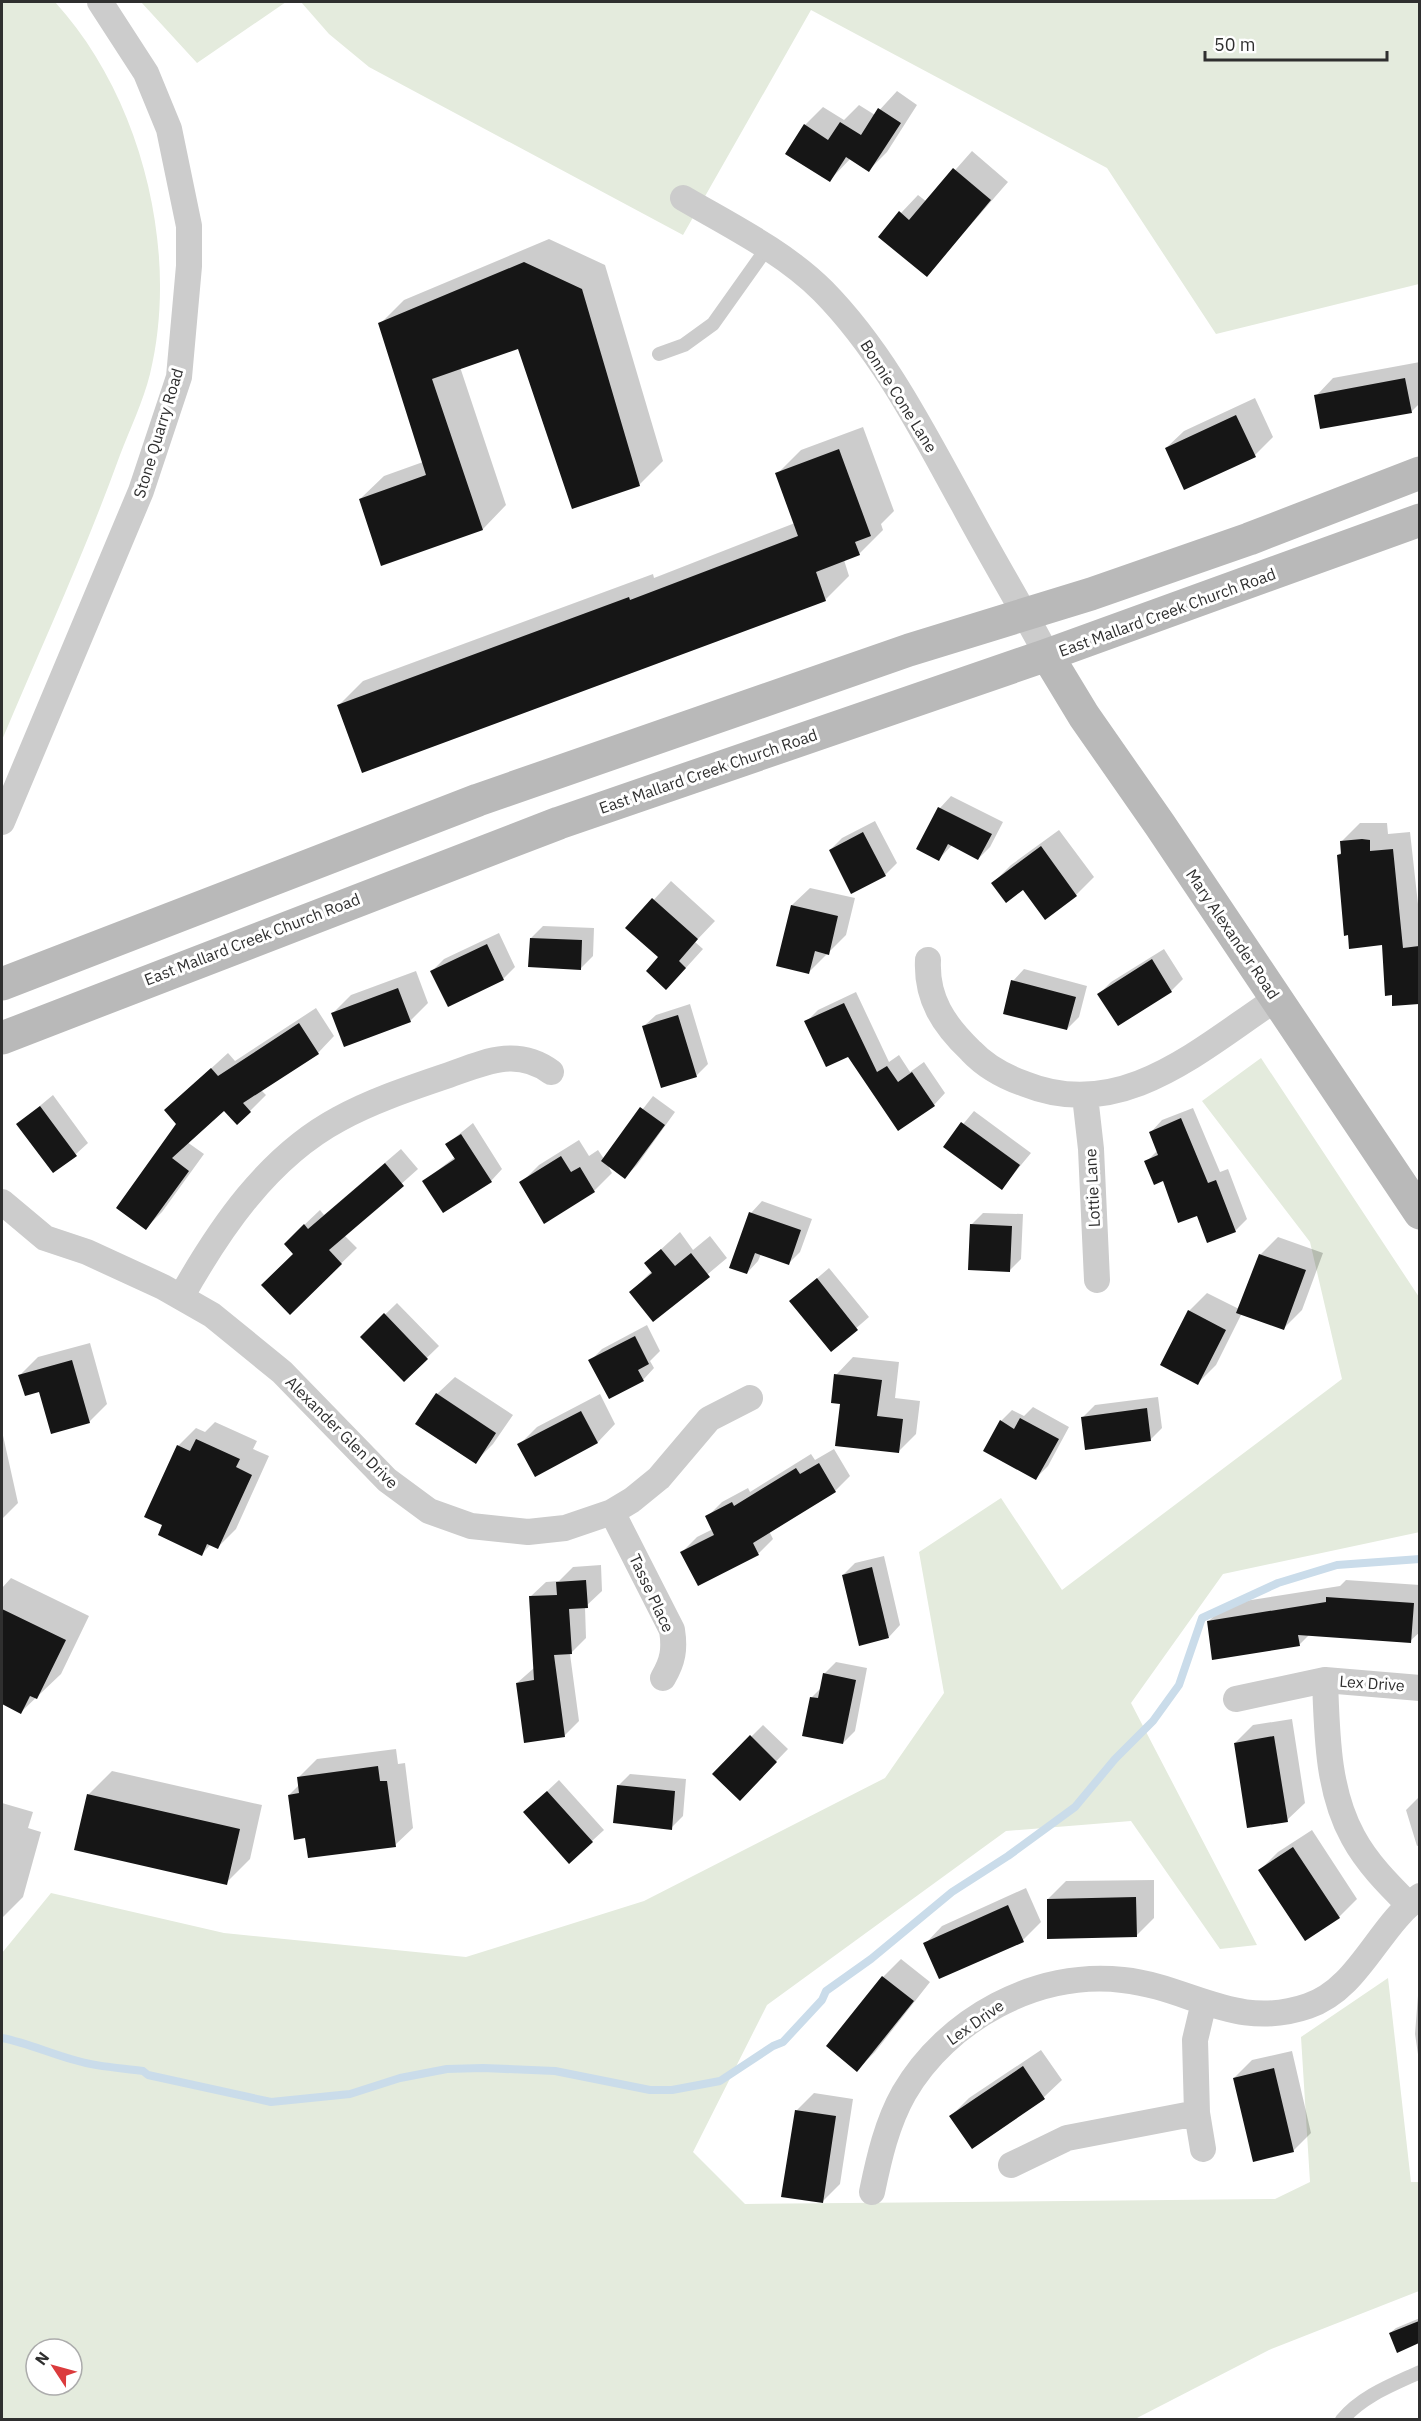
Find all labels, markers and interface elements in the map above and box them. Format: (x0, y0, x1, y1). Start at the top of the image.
scale bar (1205, 24, 1386, 62)
text: 50 m (1214, 33, 1256, 56)
street label: Bonnie Cone Lane (856, 336, 942, 456)
street label: Stone Quarry Road (129, 366, 187, 500)
street label: East Mallard Creek Church Road (1056, 563, 1278, 661)
street label: East Mallard Creek Church Road (596, 724, 820, 818)
street label: Mary Alexander Road (1182, 865, 1284, 1003)
street label: East Mallard Creek Church Road (141, 889, 363, 989)
street label: Lottie Lane (1080, 1148, 1104, 1228)
street label: Alexander Glen Drive (282, 1372, 403, 1493)
street label: Tasse Place (625, 1551, 679, 1635)
street label: Lex Drive (1339, 1671, 1406, 1695)
street label: Lex Drive (942, 1995, 1008, 2049)
north arrow (24, 2337, 84, 2397)
text: N (30, 2348, 53, 2369)

